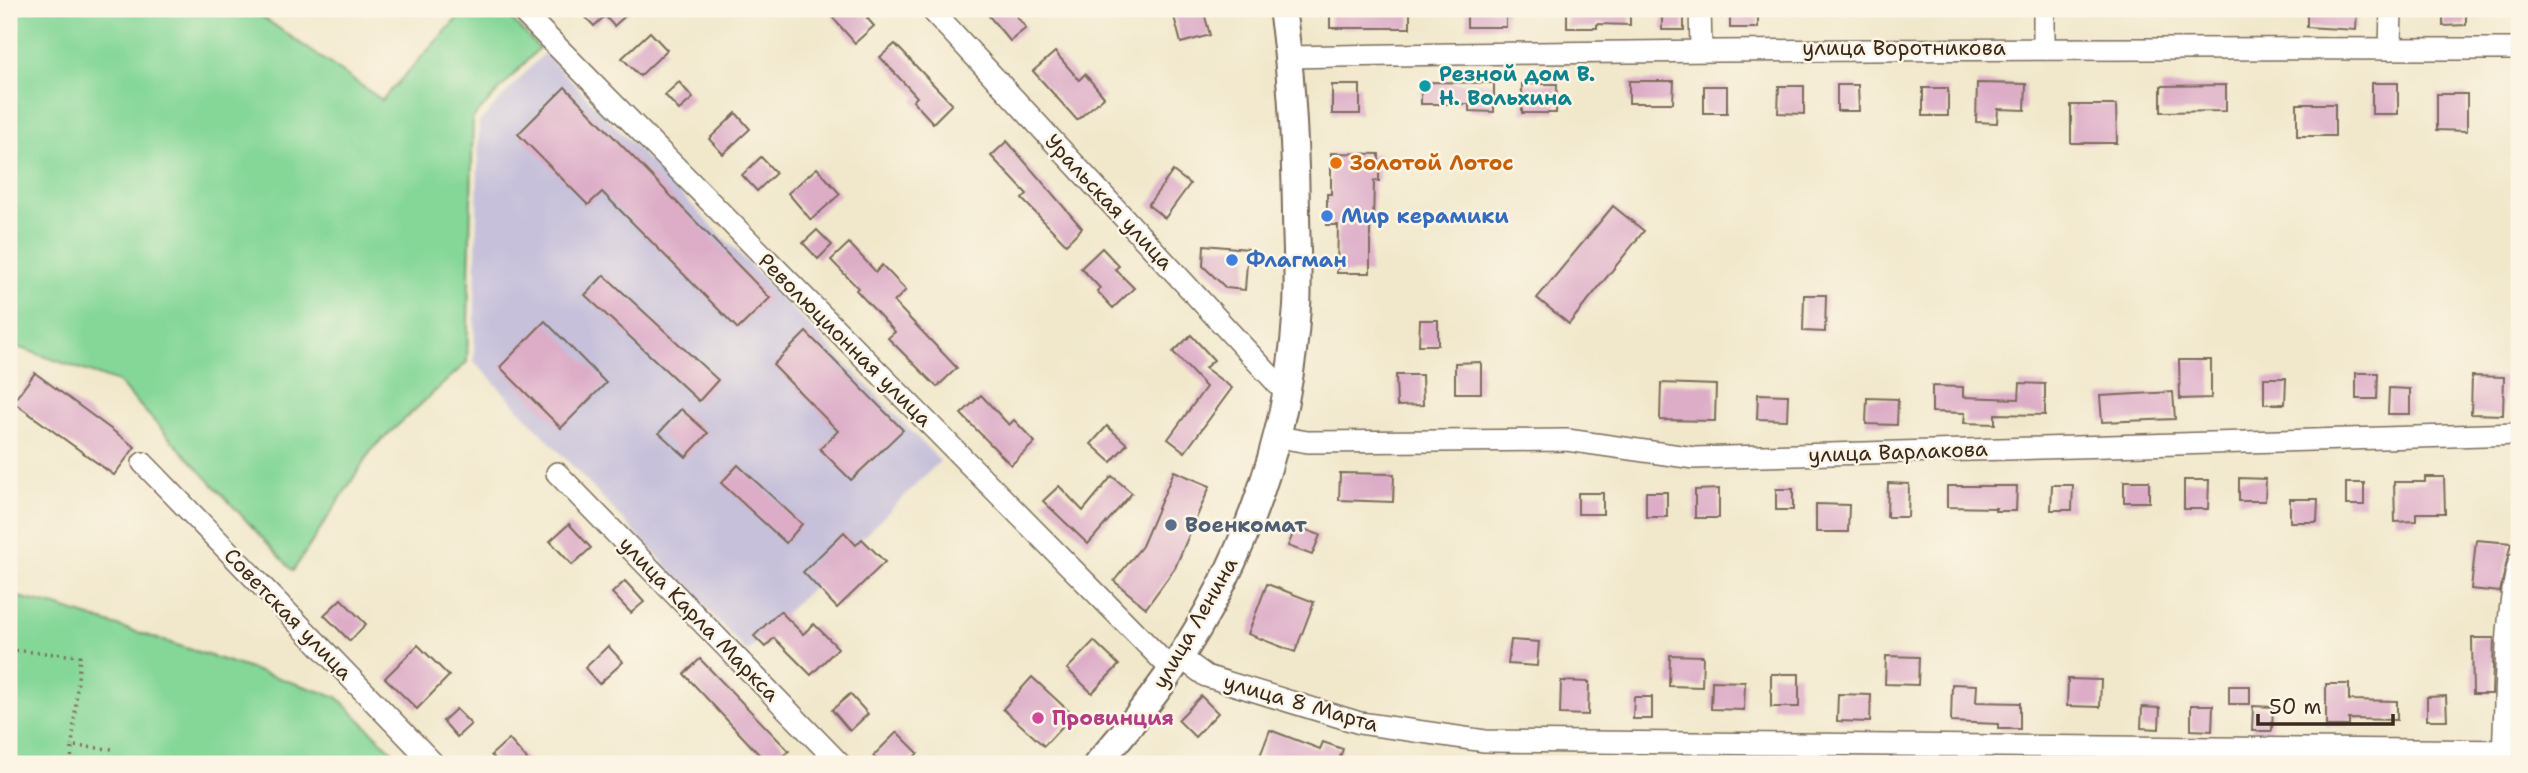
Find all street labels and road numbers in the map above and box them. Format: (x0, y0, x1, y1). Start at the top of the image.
street label: улица Воротникова (1802, 34, 2006, 62)
street label: Уральская улица (1039, 128, 1179, 276)
street label: Революционная улица (752, 247, 938, 433)
street label: улица Варлакова (1808, 435, 1988, 469)
street label: улица Карла Маркса (613, 530, 785, 708)
street label: Советская улица (218, 542, 358, 686)
street label: улица Ленина (1146, 552, 1244, 694)
street label: улица 8 Марта (1220, 668, 1382, 738)

